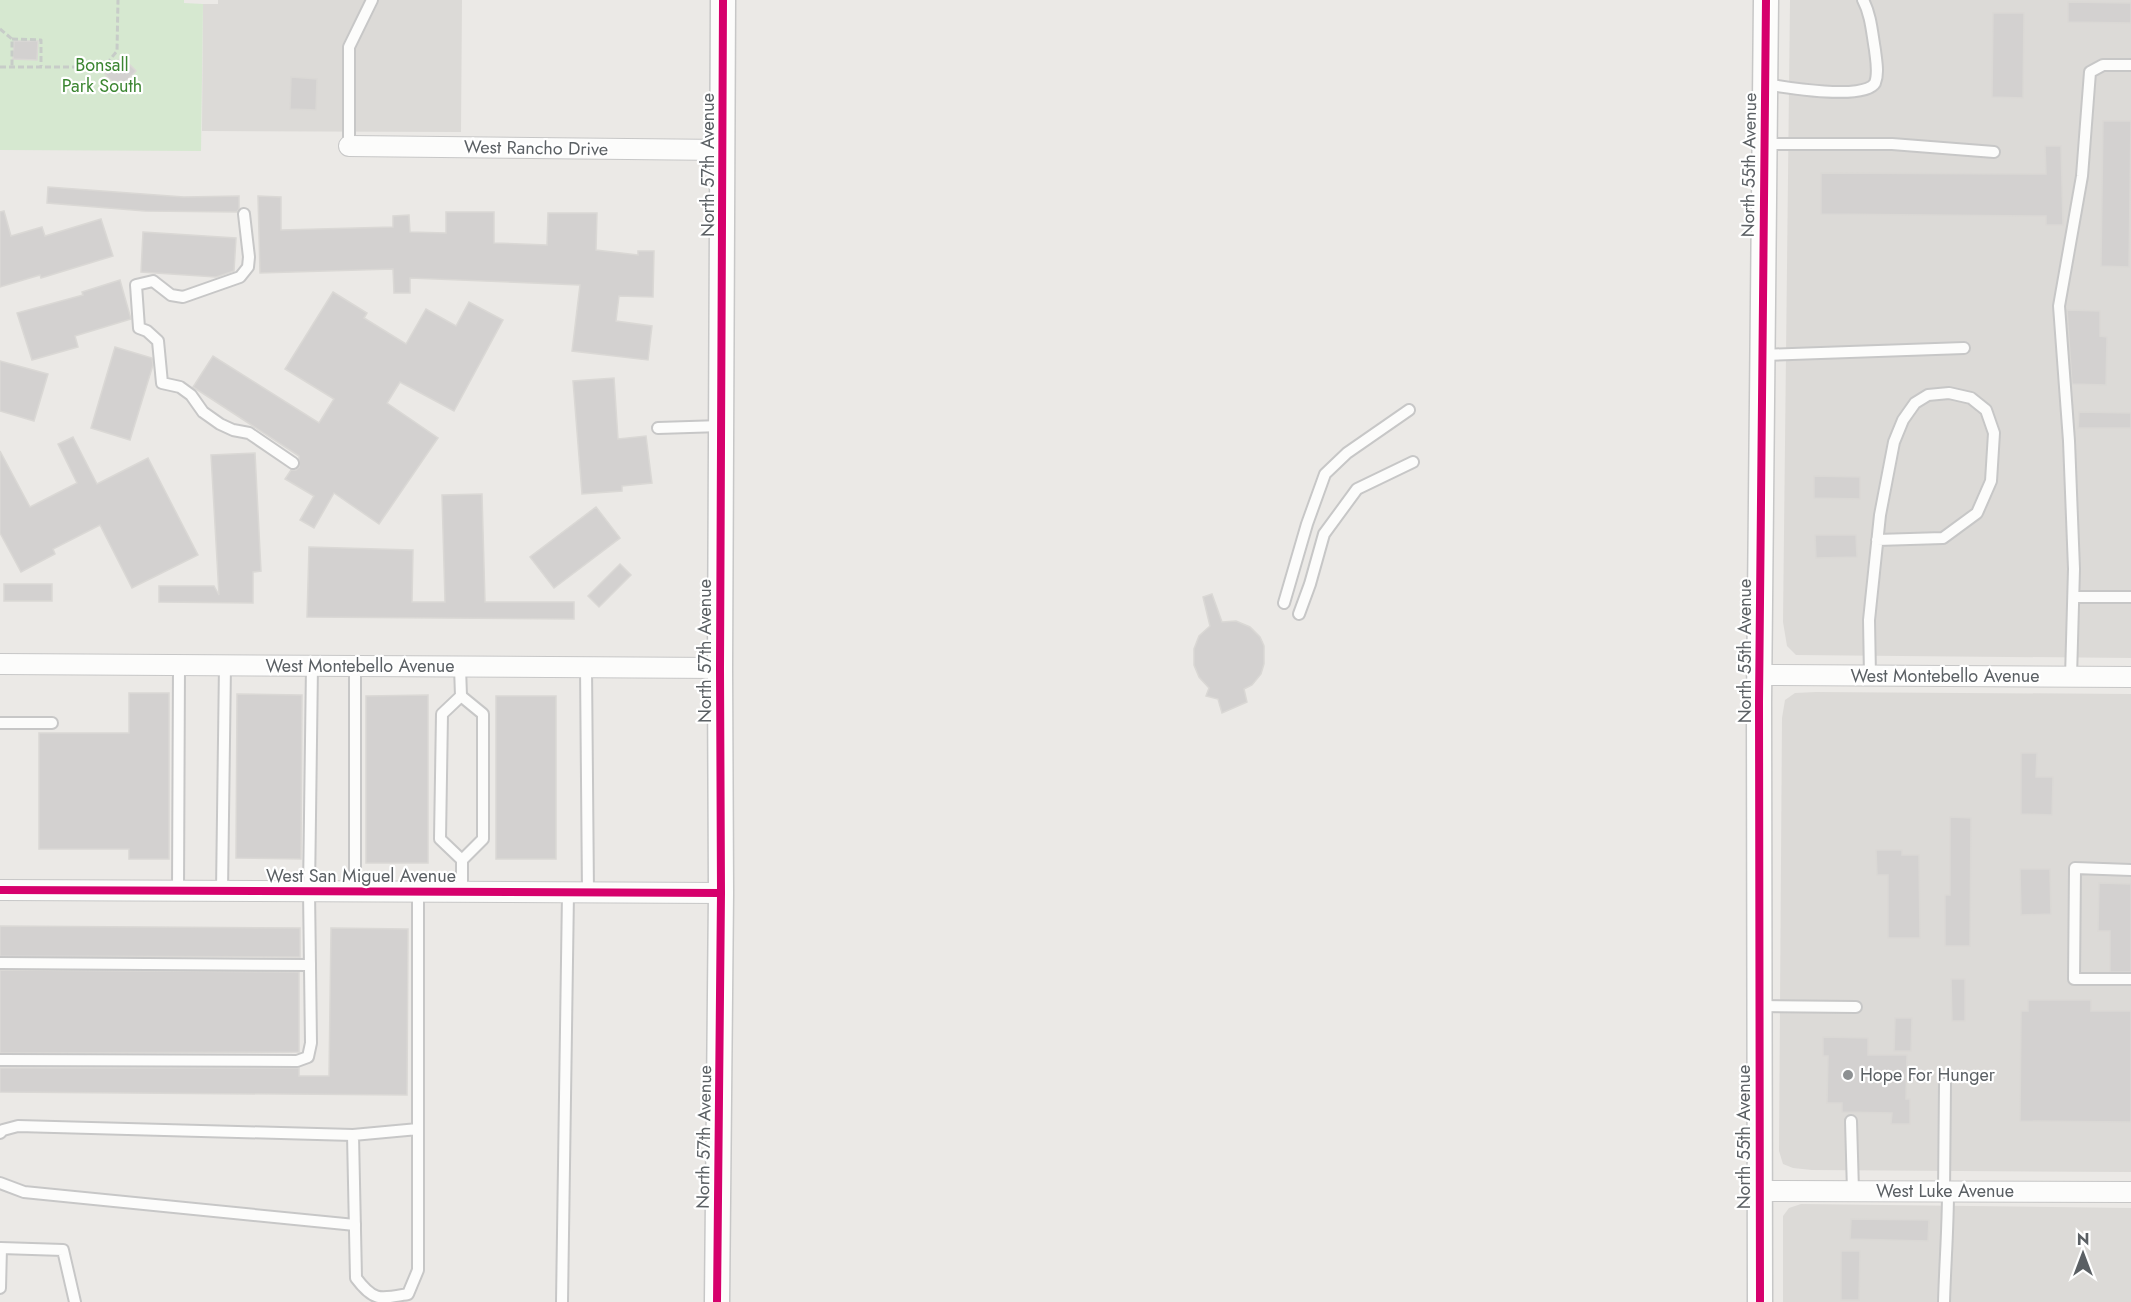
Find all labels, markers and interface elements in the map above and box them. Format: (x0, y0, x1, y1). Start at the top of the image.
park label: Bonsall Park South (62, 52, 142, 99)
street label: North 55th Avenue (1735, 92, 1763, 238)
street label: North 57th Avenue (695, 93, 721, 237)
street label: West Rancho Drive (464, 134, 608, 162)
street label: North 57th Avenue (692, 579, 718, 723)
street label: North 55th Avenue (1732, 579, 1758, 723)
street label: West Montebello Avenue (265, 653, 455, 679)
street label: West Montebello Avenue (1850, 663, 2040, 689)
street label: West San Miguel Avenue (266, 863, 456, 889)
place label: Hope For Hunger (1860, 1062, 1996, 1088)
street label: North 57th Avenue (690, 1065, 718, 1209)
street label: North 55th Avenue (1731, 1065, 1757, 1209)
marker: Hope For Hunger (1841, 1068, 1855, 1082)
street label: West Luke Avenue (1876, 1178, 2014, 1204)
north arrow (2053, 1224, 2113, 1284)
text: N (2077, 1228, 2089, 1251)

